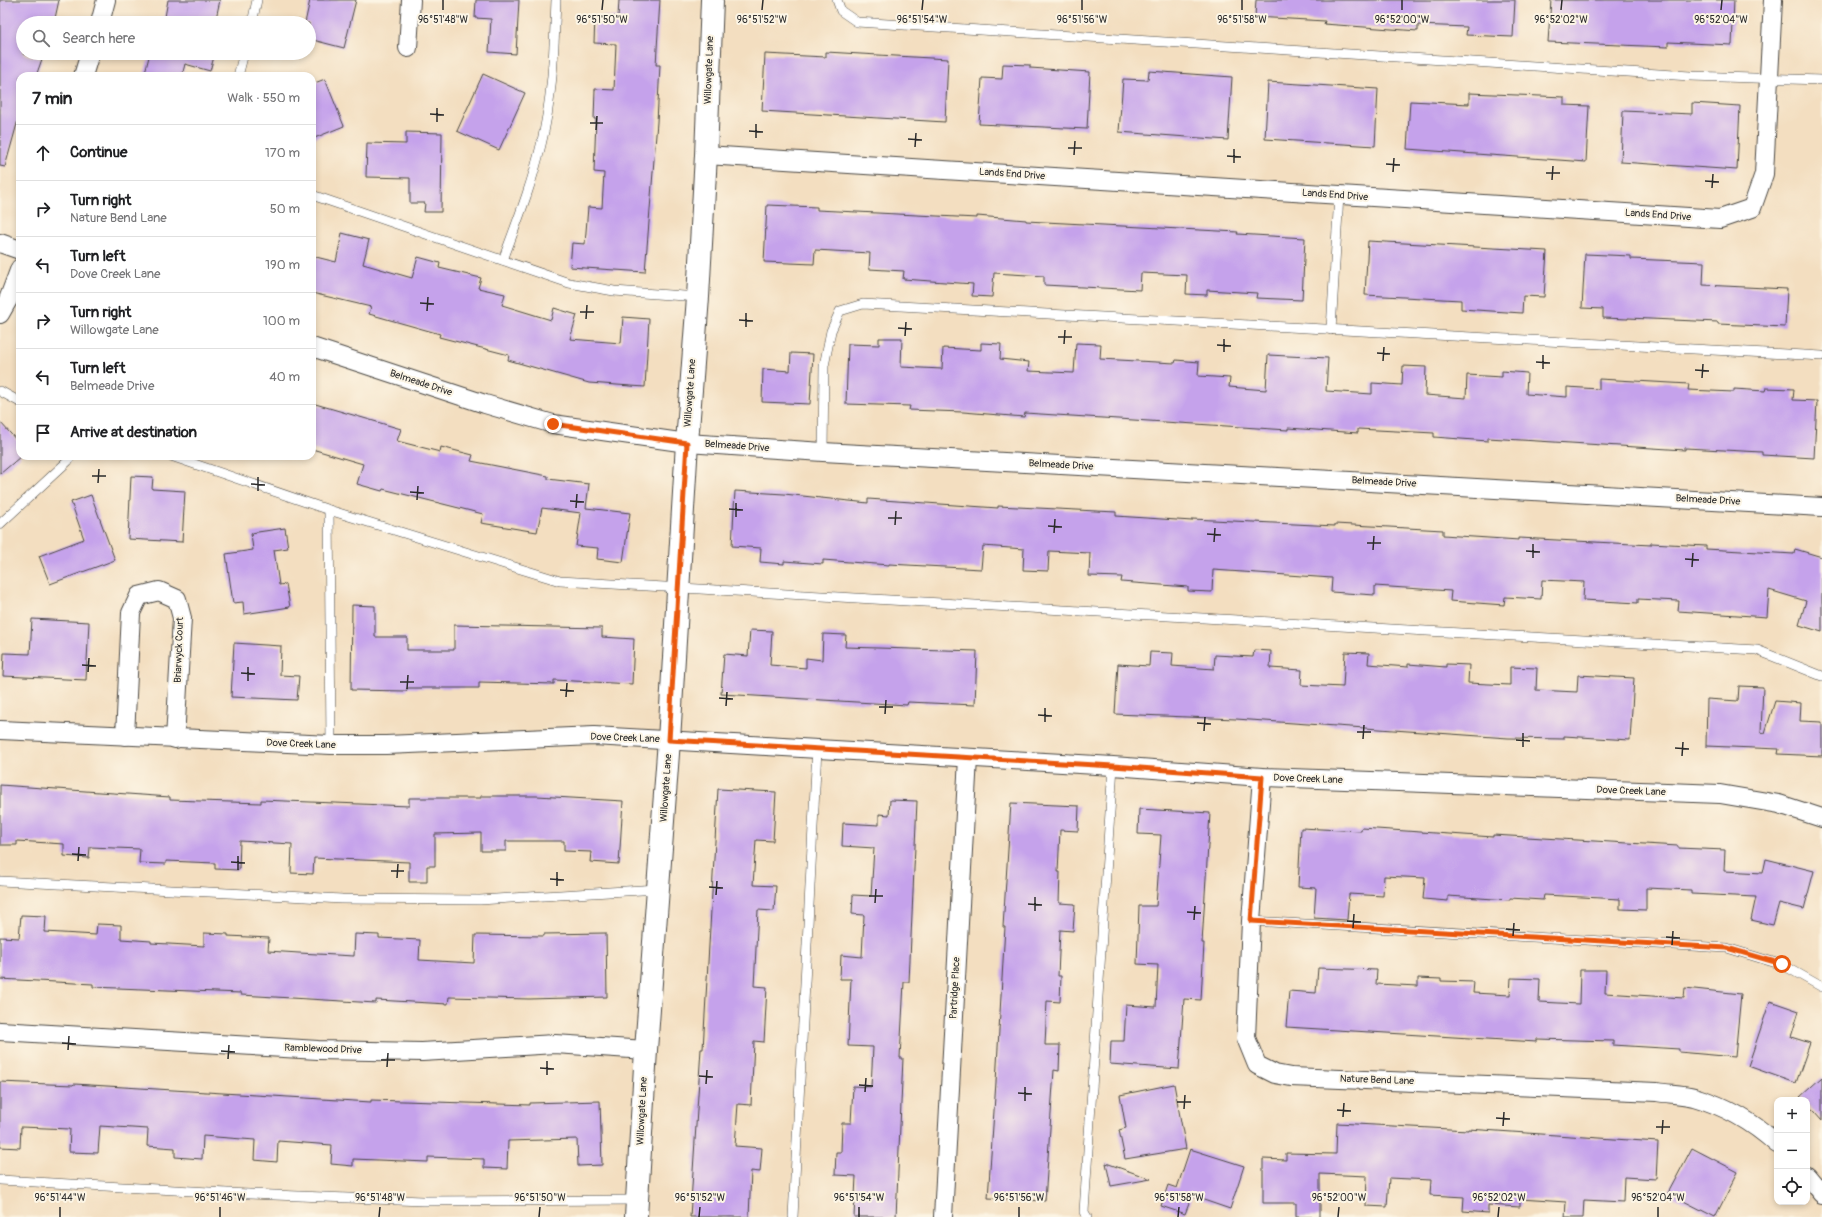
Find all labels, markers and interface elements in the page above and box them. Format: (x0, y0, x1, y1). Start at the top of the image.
text: 96°51'48"W (418, 14, 469, 26)
text: 96°51'50"W (576, 14, 628, 26)
text: 96°51'52"W (737, 14, 788, 26)
text: 96°51'54"W (897, 14, 948, 26)
text: 96°51'56"W (1057, 14, 1108, 26)
text: 96°51'58"W (1217, 14, 1267, 26)
text: 96°52'00"W (1375, 14, 1430, 26)
text: 96°52'02"W (1534, 14, 1588, 26)
text: 96°52'04"W (1694, 14, 1748, 26)
search box (16, 16, 316, 60)
icon: search (30, 27, 52, 49)
text: Search here (62, 29, 135, 48)
street label: Willowgate Lane (702, 36, 716, 104)
text: 7 min (32, 88, 72, 109)
text: Walk · 550 m (227, 90, 300, 106)
icon: ahead (32, 142, 54, 164)
text: Continue (70, 143, 128, 162)
text: 170 m (265, 145, 300, 161)
street label: Lands End Drive (978, 166, 1046, 182)
street label: Lands End Drive (1301, 187, 1369, 203)
text: Turn right (70, 191, 131, 210)
icon: right (32, 198, 54, 220)
text: 50 m (270, 201, 300, 217)
street label: Lands End Drive (1624, 207, 1692, 223)
text: Nature Bend Lane (70, 210, 167, 226)
text: Turn left (70, 247, 126, 266)
icon: left (32, 254, 54, 276)
text: 190 m (265, 257, 300, 273)
text: Dove Creek Lane (70, 266, 160, 282)
text: Turn right (70, 303, 131, 322)
icon: right (32, 310, 54, 332)
text: 100 m (263, 313, 300, 329)
text: Willowgate Lane (70, 322, 159, 338)
text: Turn left (70, 359, 126, 378)
street label: Willowgate Lane (682, 359, 698, 427)
icon: left (32, 366, 54, 388)
street label: Belmeade Drive (388, 367, 454, 399)
text: 40 m (269, 369, 300, 385)
text: Belmeade Drive (70, 378, 154, 394)
route end (544, 415, 562, 433)
icon: arrive (32, 422, 54, 444)
text: Arrive at destination (70, 423, 197, 442)
street label: Belmeade Drive (704, 438, 770, 454)
street label: Belmeade Drive (1028, 457, 1094, 473)
street label: Belmeade Drive (1351, 474, 1417, 490)
street label: Belmeade Drive (1675, 492, 1741, 508)
street label: Briarwyck Court (172, 616, 186, 683)
street label: Dove Creek Lane (590, 731, 660, 745)
street label: Dove Creek Lane (266, 737, 336, 751)
street label: Willowgate Lane (658, 754, 674, 822)
street label: Dove Creek Lane (1273, 772, 1343, 786)
street label: Dove Creek Lane (1596, 784, 1666, 798)
route start (1773, 955, 1791, 973)
street label: Partridge Place (947, 957, 963, 1019)
street label: Ramblewood Drive (284, 1042, 362, 1056)
street label: Nature Bend Lane (1340, 1073, 1414, 1087)
street label: Willowgate Lane (634, 1077, 650, 1145)
map controls (1774, 1097, 1810, 1205)
button: + (1774, 1097, 1810, 1133)
button: − (1774, 1133, 1810, 1169)
button: locate (1774, 1169, 1810, 1205)
text: 96°51'44"W (35, 1192, 86, 1204)
text: 96°51'46"W (195, 1192, 246, 1204)
text: 96°51'48"W (355, 1192, 406, 1204)
text: 96°51'50"W (514, 1192, 566, 1204)
text: 96°51'52"W (675, 1192, 726, 1204)
text: 96°51'54"W (834, 1192, 885, 1204)
text: 96°51'56"W (994, 1192, 1045, 1204)
text: 96°51'58"W (1154, 1192, 1204, 1204)
text: 96°52'00"W (1312, 1192, 1367, 1204)
text: 96°52'02"W (1472, 1192, 1526, 1204)
text: 96°52'04"W (1631, 1192, 1685, 1204)

